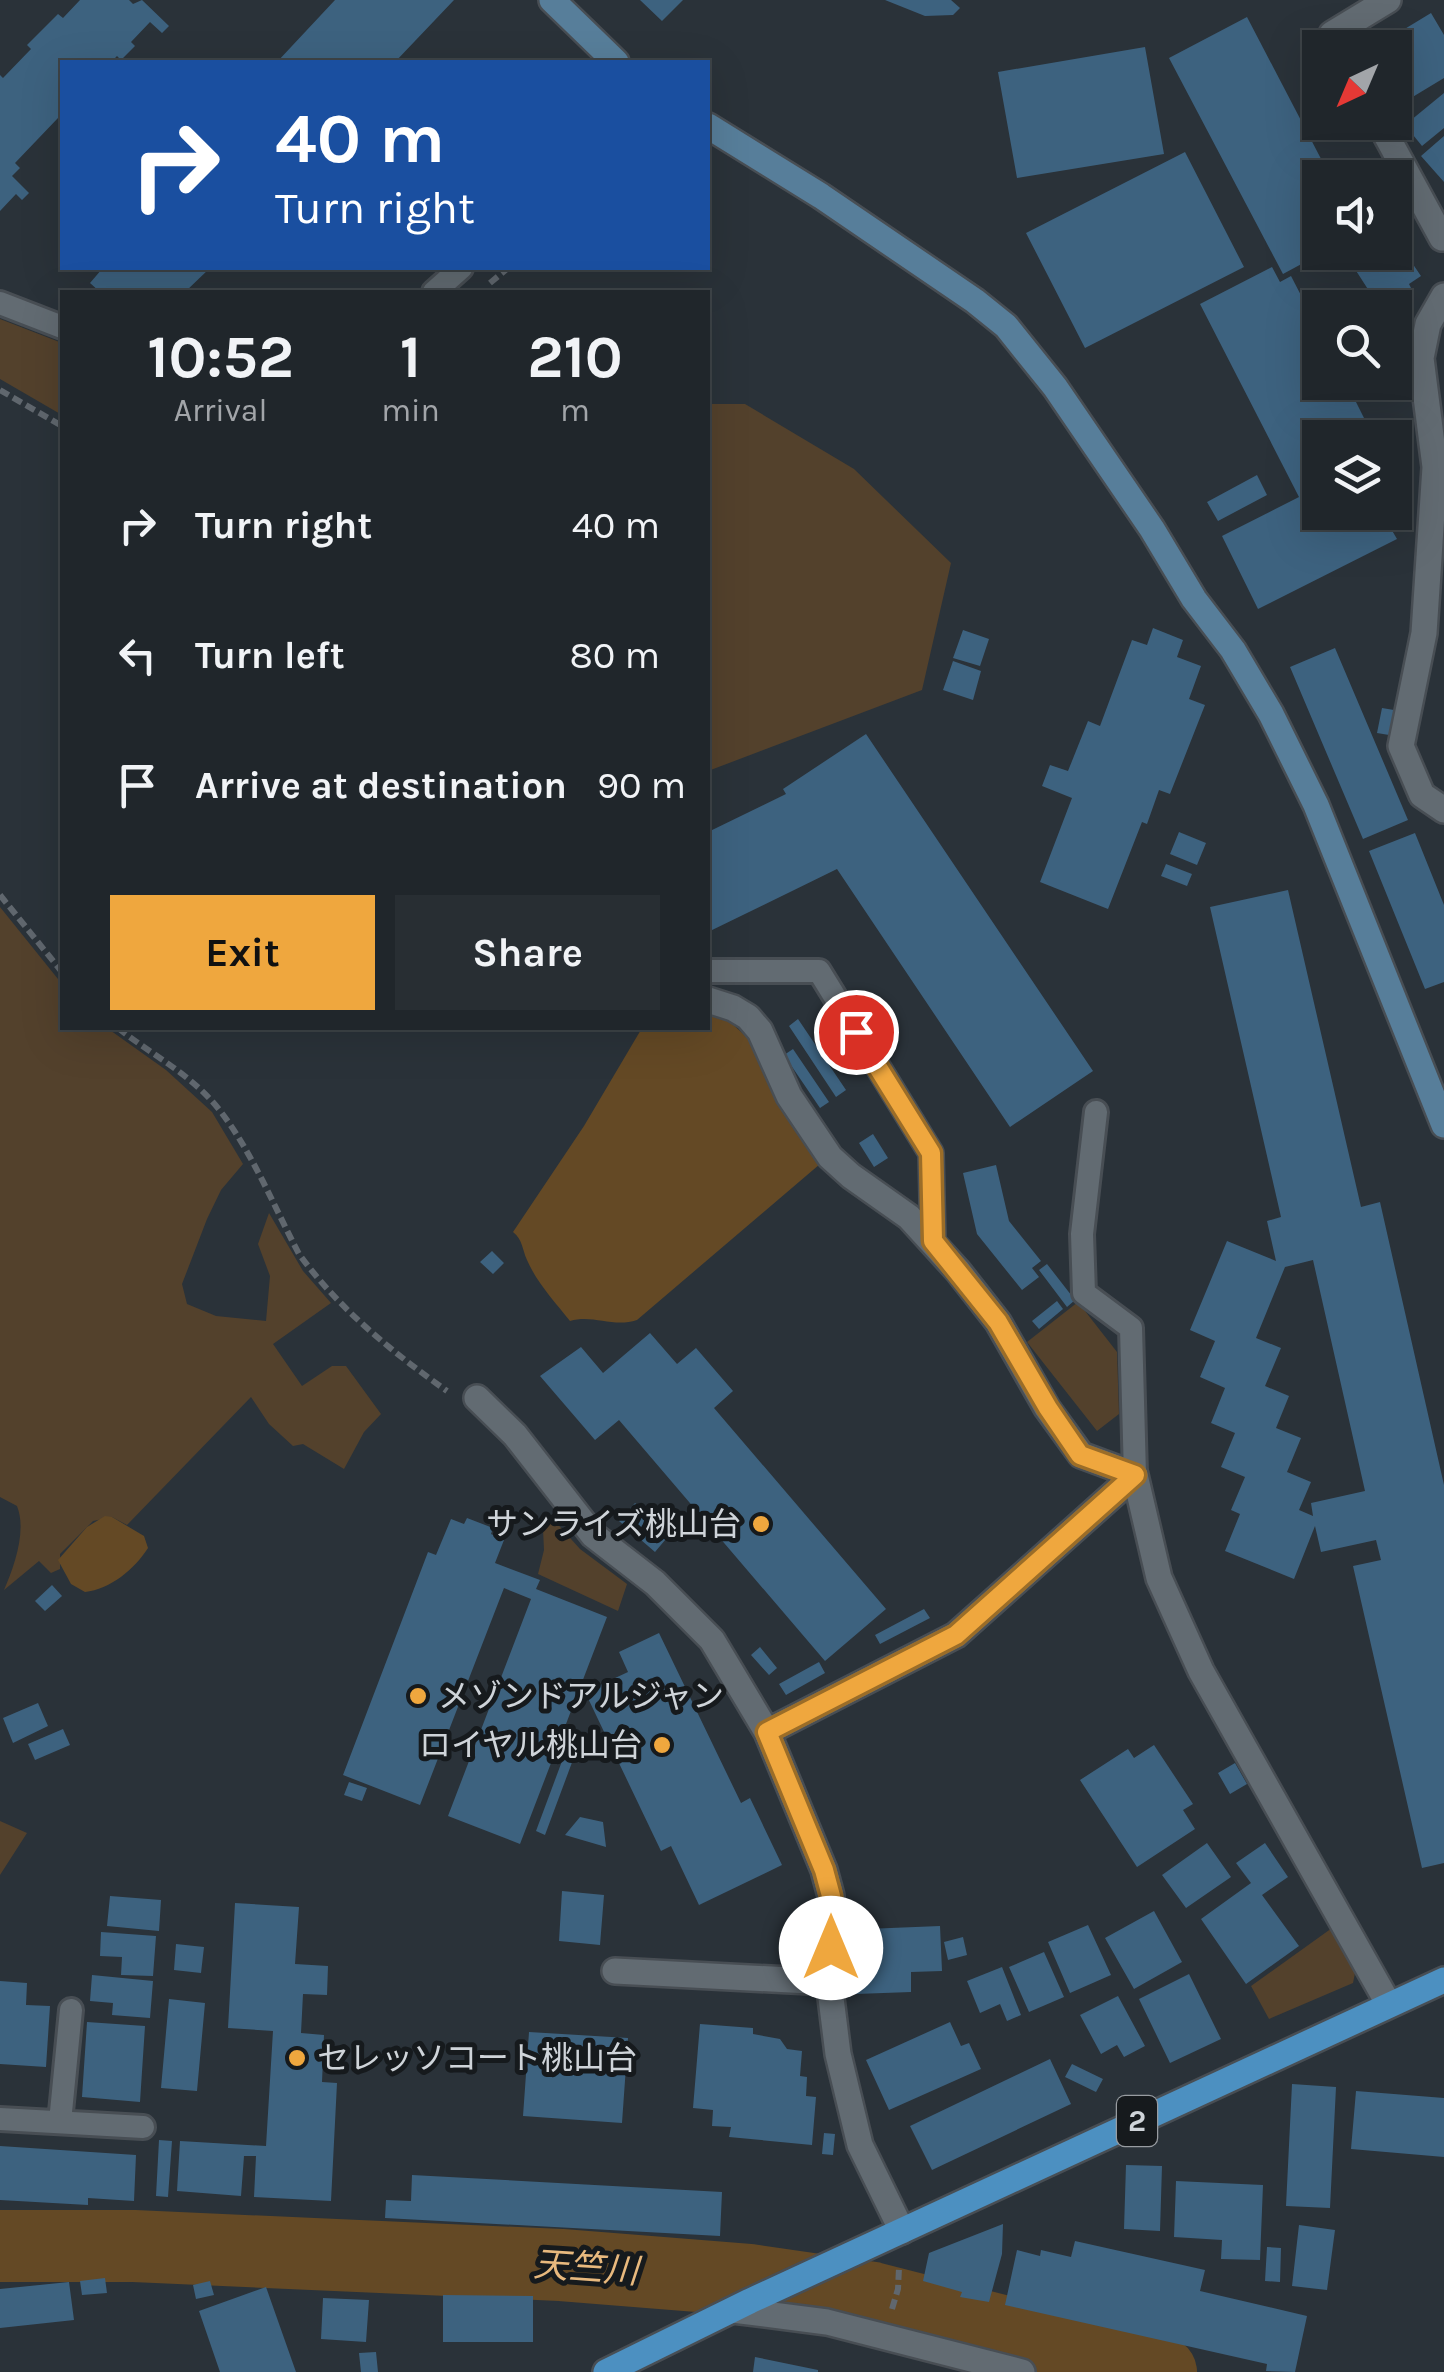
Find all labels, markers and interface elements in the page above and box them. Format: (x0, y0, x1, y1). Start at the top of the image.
north arrow (1302, 30, 1412, 140)
map controls (1302, 30, 1412, 530)
text: 40 m (275, 98, 445, 180)
icon: right (110, 100, 240, 230)
button: sound (1302, 160, 1412, 270)
text: Turn right (275, 182, 475, 234)
button: search (1302, 290, 1412, 400)
text: 10:52 (147, 322, 294, 392)
text: 1 (400, 322, 421, 392)
text: 210 (527, 322, 623, 392)
text: Arrival (174, 392, 267, 429)
text: min (381, 392, 440, 429)
text: m (560, 392, 590, 429)
button: layers (1302, 420, 1412, 530)
icon: right (110, 498, 165, 553)
text: Turn right (195, 503, 372, 548)
text: 40 m (572, 503, 660, 548)
icon: left (110, 628, 165, 683)
text: Turn left (195, 633, 345, 678)
text: 80 m (570, 633, 660, 678)
icon: arrive (110, 758, 165, 813)
text: Arrive at destination (195, 763, 567, 808)
text: 90 m (597, 763, 686, 808)
button: Exit (110, 895, 375, 1010)
button: Share (395, 895, 660, 1010)
pin (814, 990, 899, 1075)
icon: arrive (829, 1005, 884, 1060)
place label: サンライズ桃山台 (486, 1506, 741, 1543)
marker: サンライズ桃山台 (750, 1513, 772, 1535)
place label: メゾンドアルジャン (438, 1678, 724, 1715)
marker: メゾンドアルジャン (407, 1685, 429, 1707)
place label: ロイヤル桃山台 (419, 1727, 642, 1764)
marker: ロイヤル桃山台 (651, 1734, 673, 1756)
position arrow (779, 1896, 883, 2000)
place label: セレッソコート桃山台 (317, 2040, 637, 2077)
marker: セレッソコート桃山台 (286, 2047, 308, 2069)
road number: 2 (1117, 2096, 1157, 2146)
water label: 天竺川 (532, 2244, 644, 2292)

